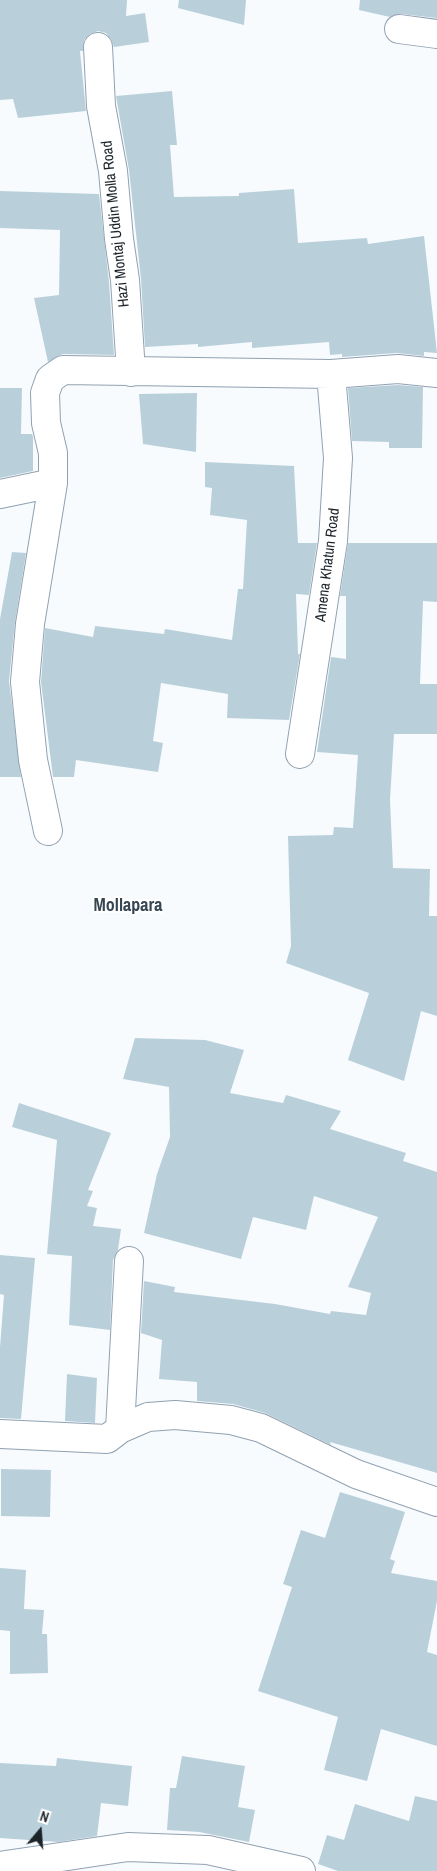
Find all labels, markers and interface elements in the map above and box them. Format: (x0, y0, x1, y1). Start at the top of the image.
street label: Hazi Montaj Uddin Molla Road (98, 140, 134, 308)
street label: Amena Khatun Road (312, 507, 344, 623)
district label: Mollapara (94, 895, 162, 917)
north arrow (15, 1806, 65, 1856)
text: N (38, 1807, 51, 1827)

